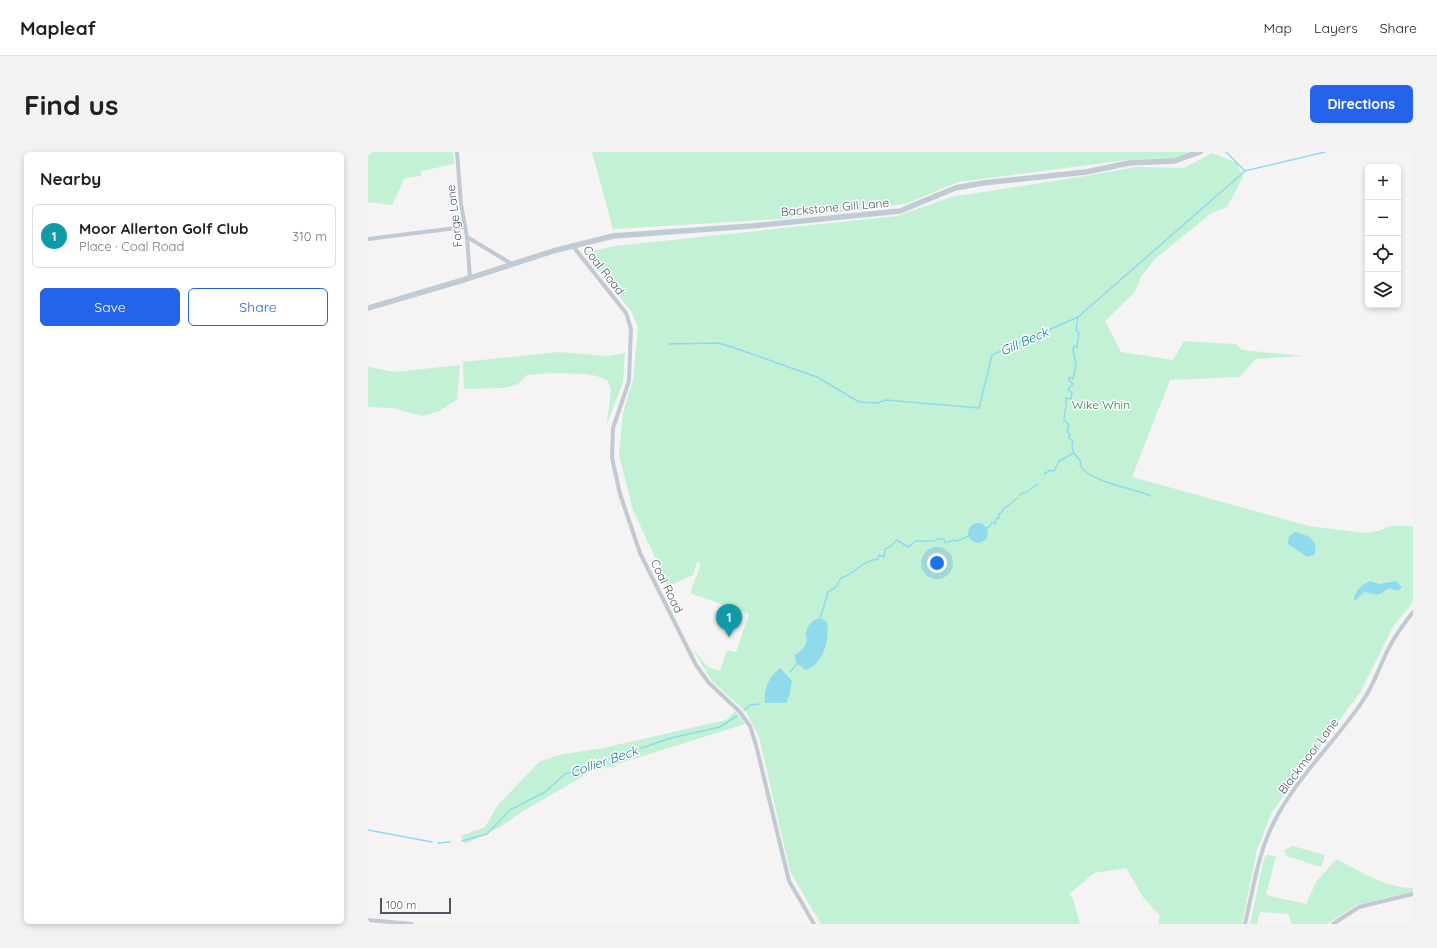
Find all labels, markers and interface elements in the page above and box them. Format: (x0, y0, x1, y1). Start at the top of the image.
text: Mapleaf (20, 16, 96, 40)
text: Map (1263, 19, 1292, 37)
text: Layers (1314, 19, 1358, 37)
text: Share (1380, 19, 1417, 37)
button: Directions (1310, 85, 1413, 123)
text: Find us (24, 87, 118, 122)
map controls (1365, 164, 1401, 308)
button: + (1365, 164, 1401, 200)
text: Nearby (40, 168, 101, 189)
street label: Forge Lane (443, 184, 465, 248)
street label: Backstone Gill Lane (780, 195, 890, 219)
button: − (1365, 200, 1401, 236)
text: Moor Allerton Golf Club (79, 219, 248, 238)
text: 1 (51, 228, 57, 244)
text: 310 m (292, 228, 327, 244)
button: locate (1365, 236, 1401, 272)
text: Place · Coal Road (79, 238, 184, 254)
street label: Coal Road (580, 242, 628, 298)
button: layers (1365, 272, 1401, 308)
button: Save (40, 288, 180, 326)
button: Share (188, 288, 328, 326)
water label: Gill Beck (998, 323, 1051, 359)
park label: Wike Whin (1072, 397, 1130, 412)
your location (927, 553, 947, 573)
street label: Coal Road (648, 557, 686, 615)
pin: 1 (716, 604, 742, 637)
street label: Blackmoor Lane (1275, 715, 1342, 797)
water label: Collier Beck (568, 742, 641, 780)
scale bar (380, 896, 451, 915)
text: 100 m (386, 898, 416, 912)

